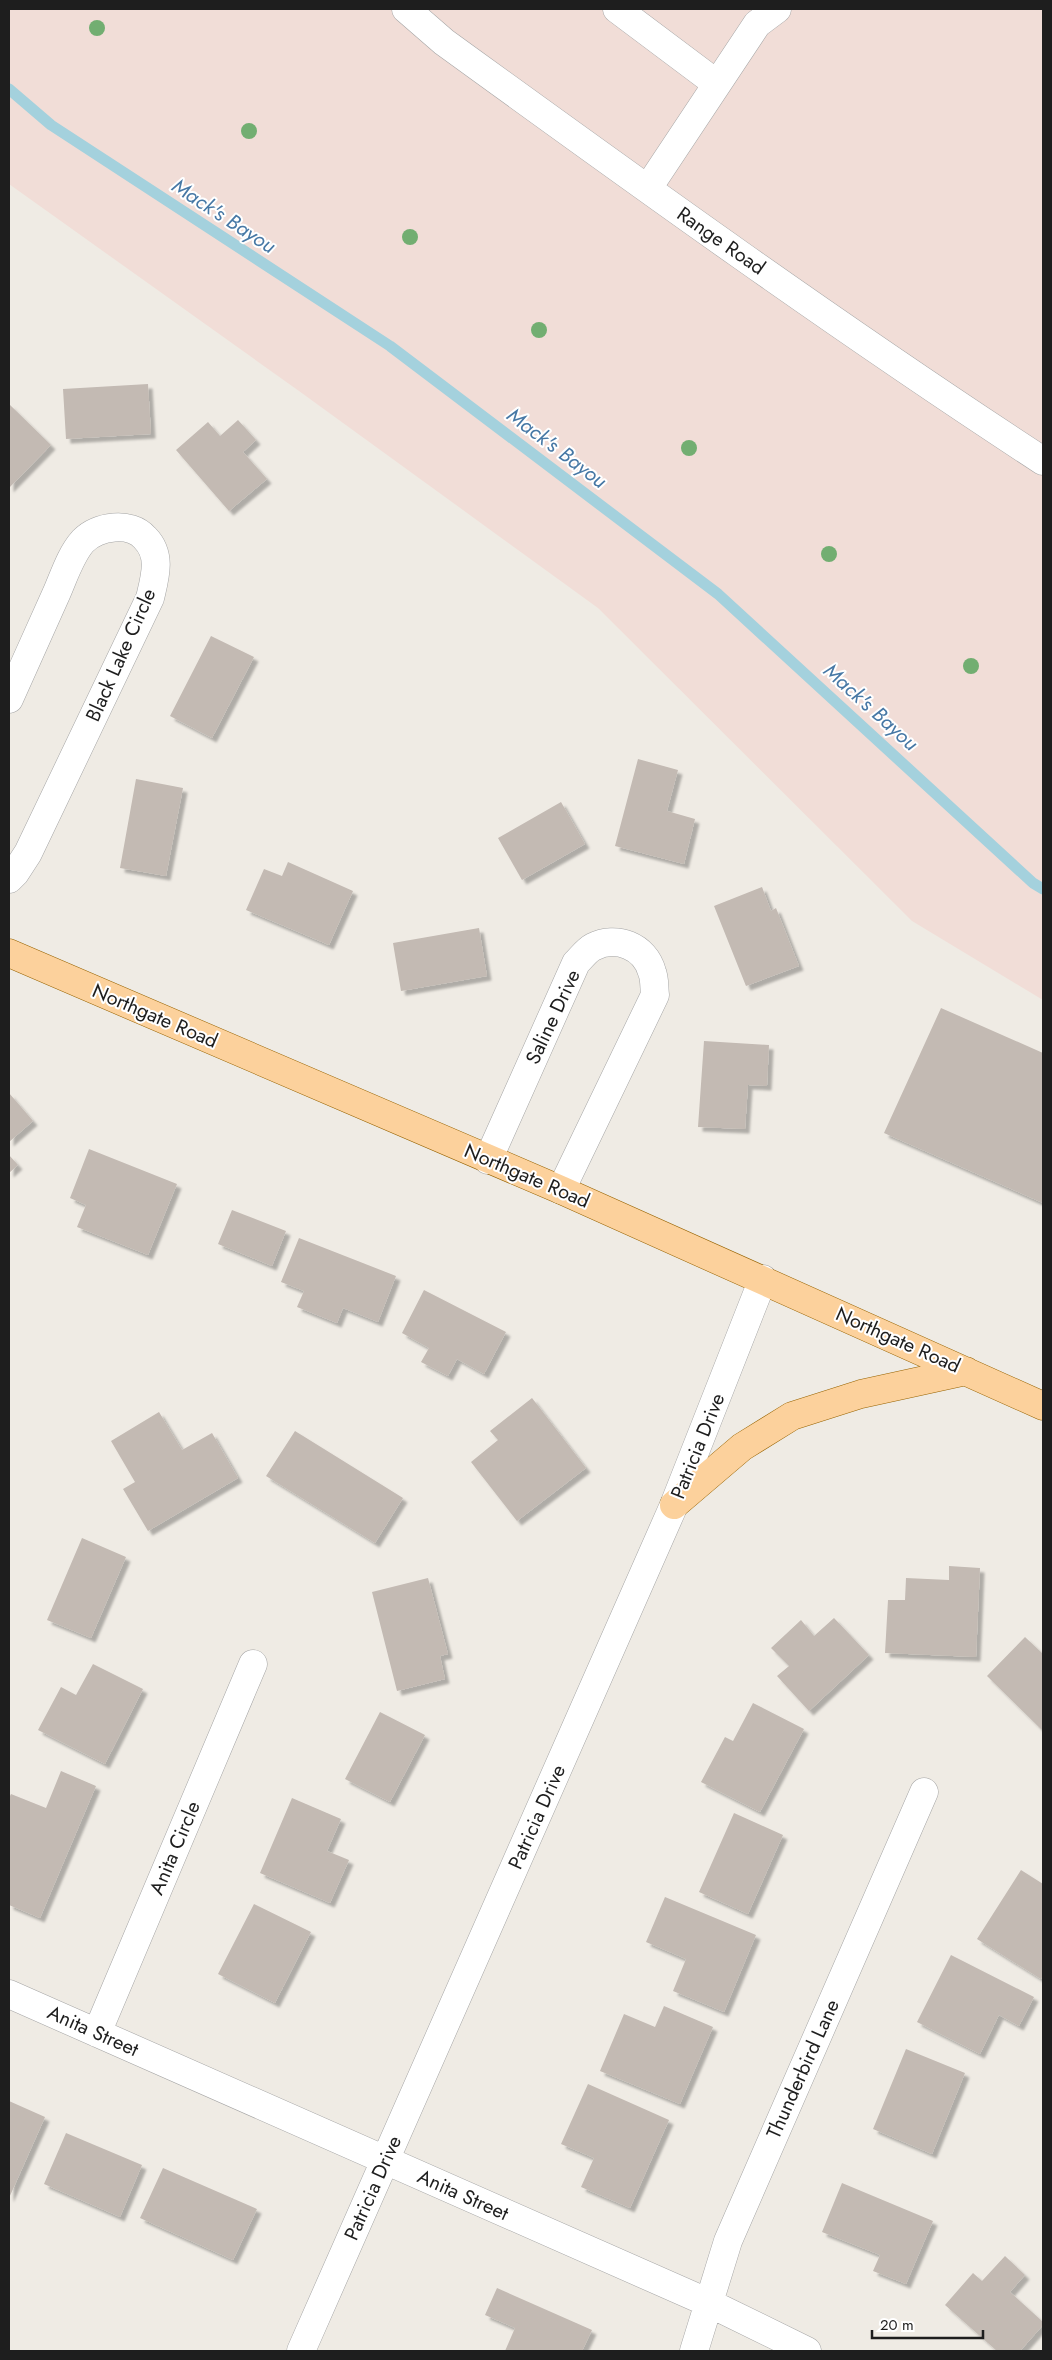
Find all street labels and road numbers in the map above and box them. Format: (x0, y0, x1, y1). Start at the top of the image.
street label: Range Road (671, 200, 771, 282)
street label: Black Lake Circle (79, 584, 163, 726)
street label: Saline Drive (518, 965, 588, 1069)
street label: Northgate Road (88, 977, 222, 1055)
street label: Northgate Road (460, 1137, 594, 1215)
street label: Northgate Road (831, 1300, 965, 1380)
street label: Patricia Drive (664, 1389, 732, 1503)
street label: Patricia Drive (501, 1760, 573, 1874)
street label: Anita Circle (142, 1797, 208, 1899)
street label: Thunderbird Lane (759, 1995, 847, 2143)
street label: Anita Street (43, 1998, 143, 2064)
street label: Patricia Drive (337, 2131, 409, 2245)
street label: Anita Street (413, 2162, 513, 2228)

